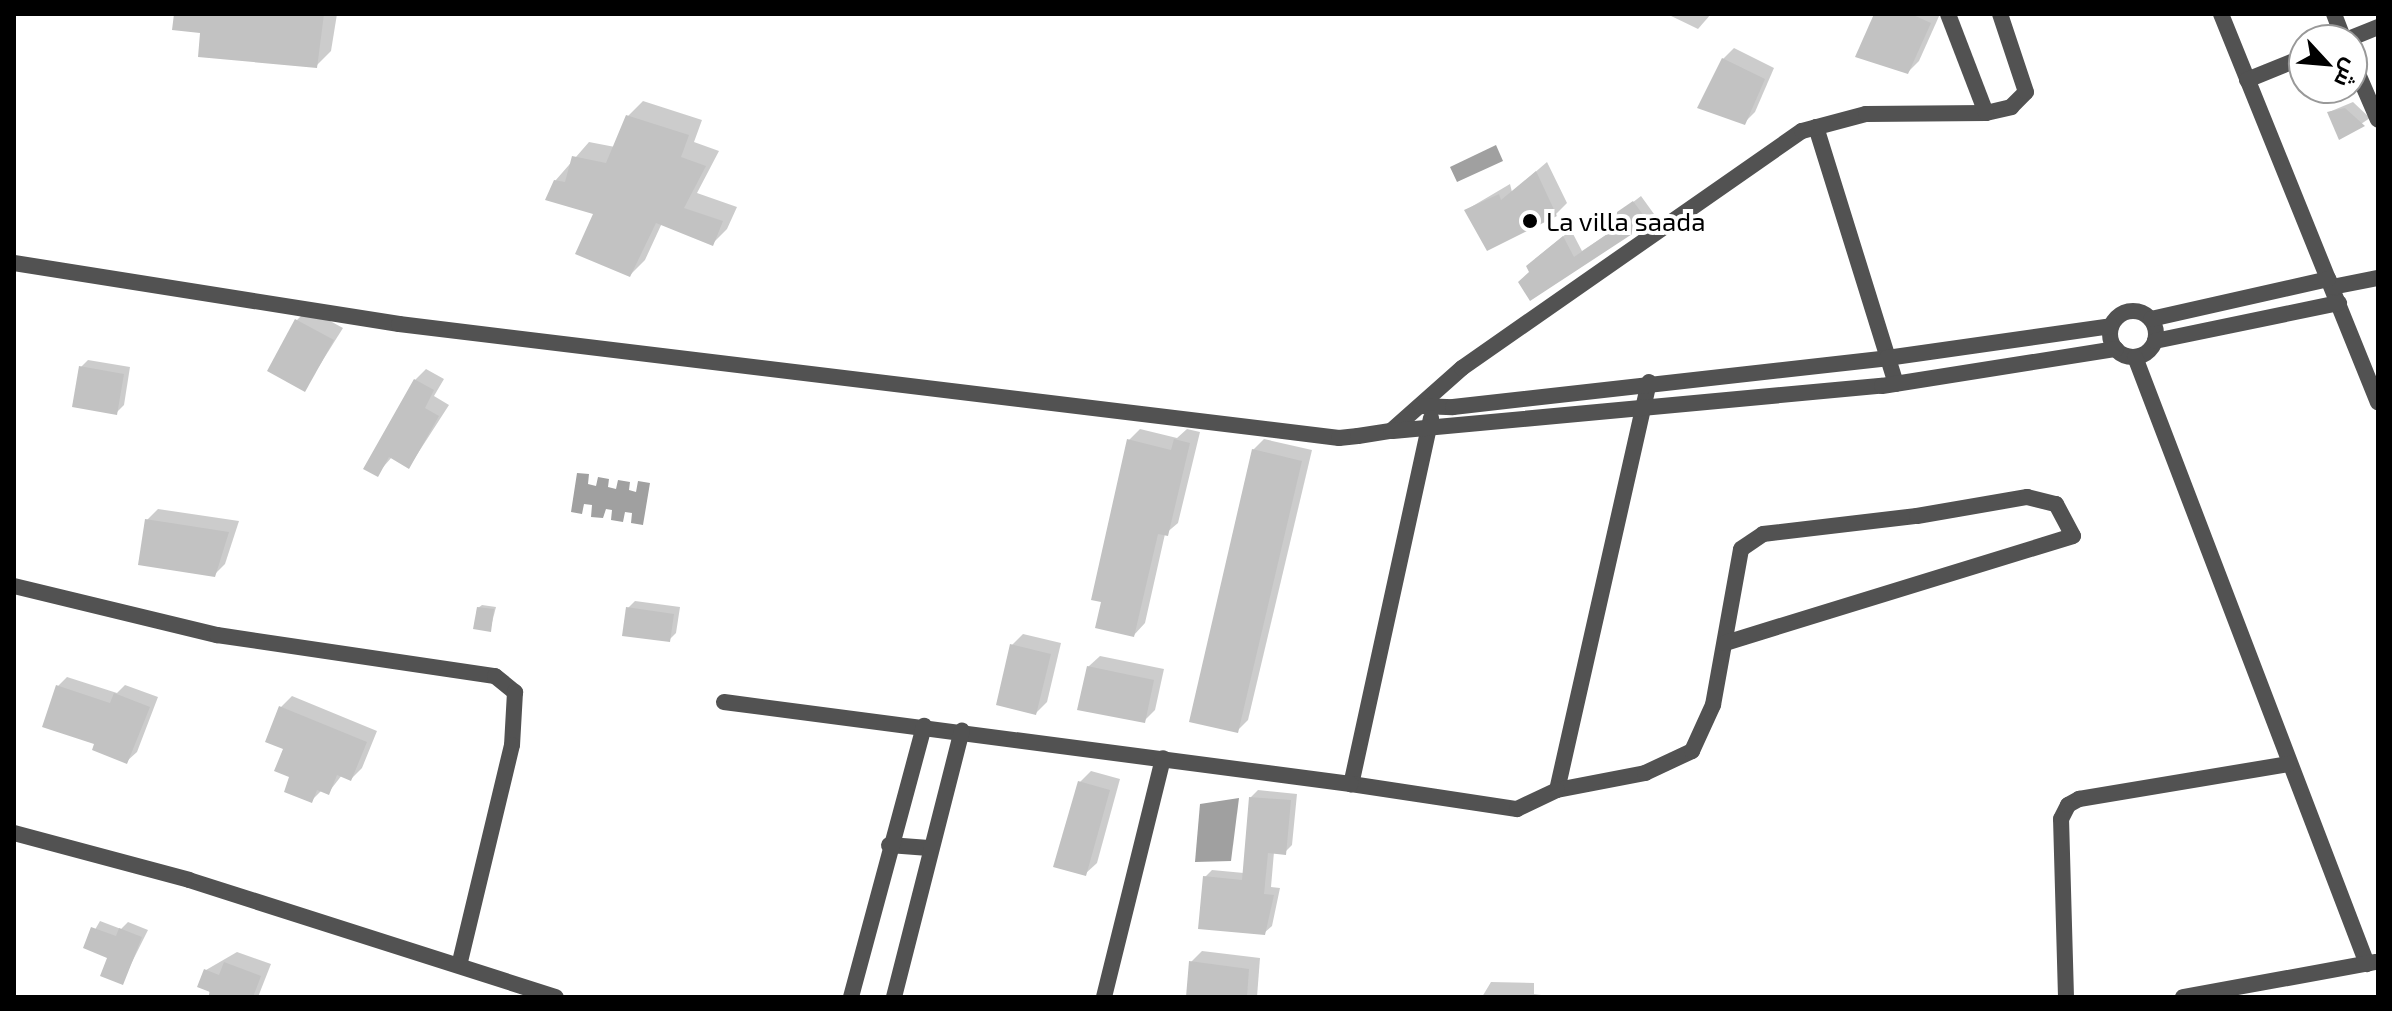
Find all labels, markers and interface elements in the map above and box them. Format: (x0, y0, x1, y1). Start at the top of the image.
north arrow (2288, 24, 2368, 104)
text: ش (2330, 55, 2366, 92)
place label: La villa saada (1546, 205, 1706, 237)
marker: La villa saada (1521, 212, 1539, 230)

